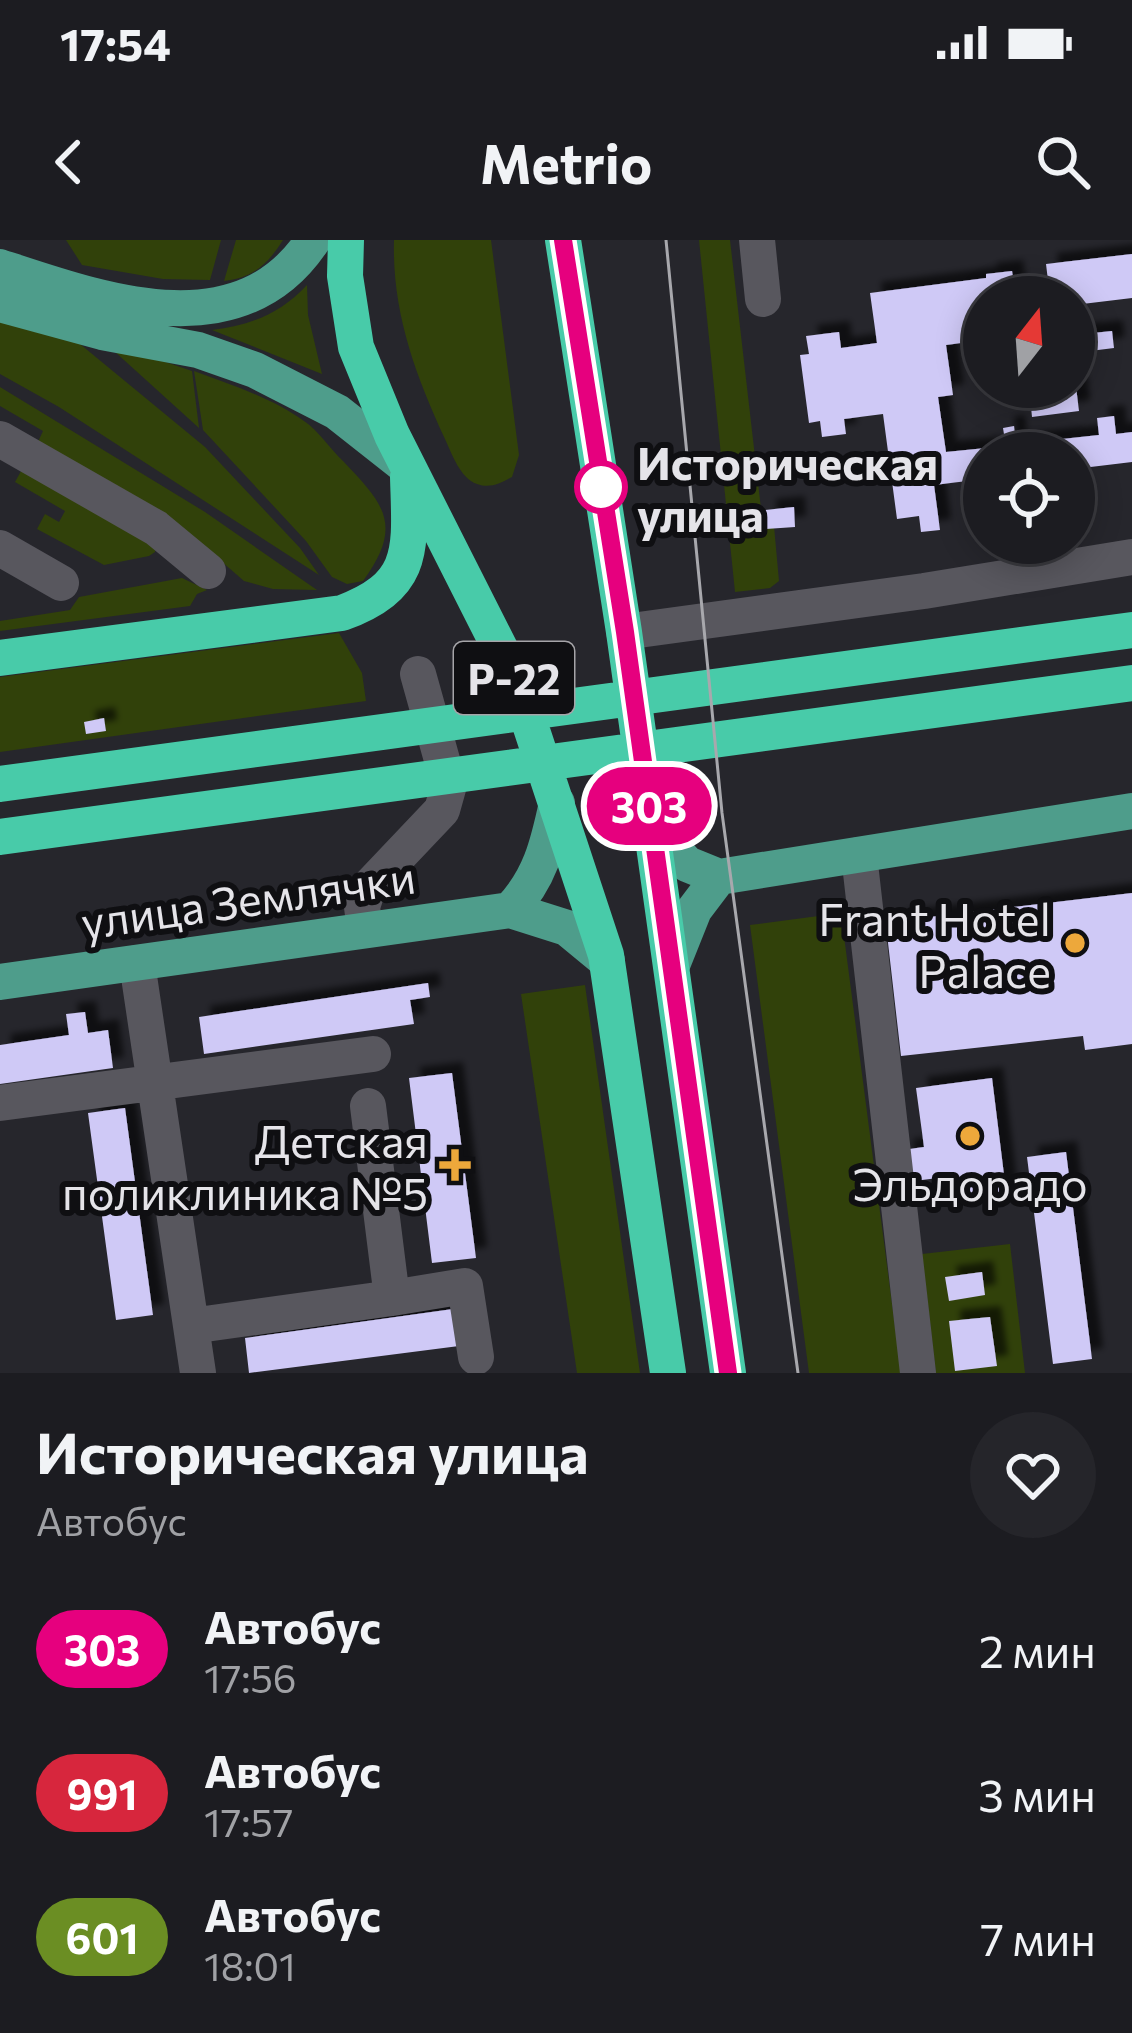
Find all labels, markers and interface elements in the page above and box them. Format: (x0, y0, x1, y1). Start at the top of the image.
text: 17:54 (60, 15, 171, 70)
icon: back (36, 129, 102, 195)
text: Metrio (480, 129, 652, 195)
icon: search (1030, 129, 1096, 195)
north arrow (963, 276, 1095, 408)
map controls (963, 276, 1095, 564)
button: locate (963, 432, 1095, 564)
place label: Историческая улица (637, 434, 938, 541)
marker: Историческая улица (576, 462, 626, 512)
road number: Р-22 (454, 642, 574, 714)
line badge: 303 (580, 767, 718, 845)
text: 303 (611, 780, 687, 832)
street label: улица Землячки (77, 847, 419, 949)
place label: Frant Hotel Palace (818, 890, 1051, 997)
marker: Frant Hotel Palace (1062, 930, 1088, 956)
place label: Детская поликлиника №5 (62, 1112, 428, 1219)
marker: Эльдорадо (957, 1123, 983, 1149)
marker: Детская поликлиника №5 (439, 1149, 471, 1181)
place label: Эльдорадо (852, 1155, 1088, 1210)
button: heart (970, 1412, 1096, 1538)
text: Историческая улица (36, 1416, 588, 1486)
text: Автобус (36, 1496, 187, 1544)
text: Автобус (204, 1598, 381, 1653)
text: 2 мин (979, 1622, 1096, 1677)
text: 303 (64, 1623, 140, 1675)
text: 17:56 (204, 1653, 297, 1701)
text: Автобус (204, 1742, 381, 1797)
text: 3 мин (978, 1766, 1096, 1821)
text: 991 (67, 1767, 137, 1819)
text: 17:57 (204, 1797, 293, 1845)
text: Автобус (204, 1886, 381, 1941)
text: 7 мин (980, 1910, 1096, 1965)
text: 601 (66, 1911, 138, 1963)
text: 18:01 (204, 1941, 296, 1989)

